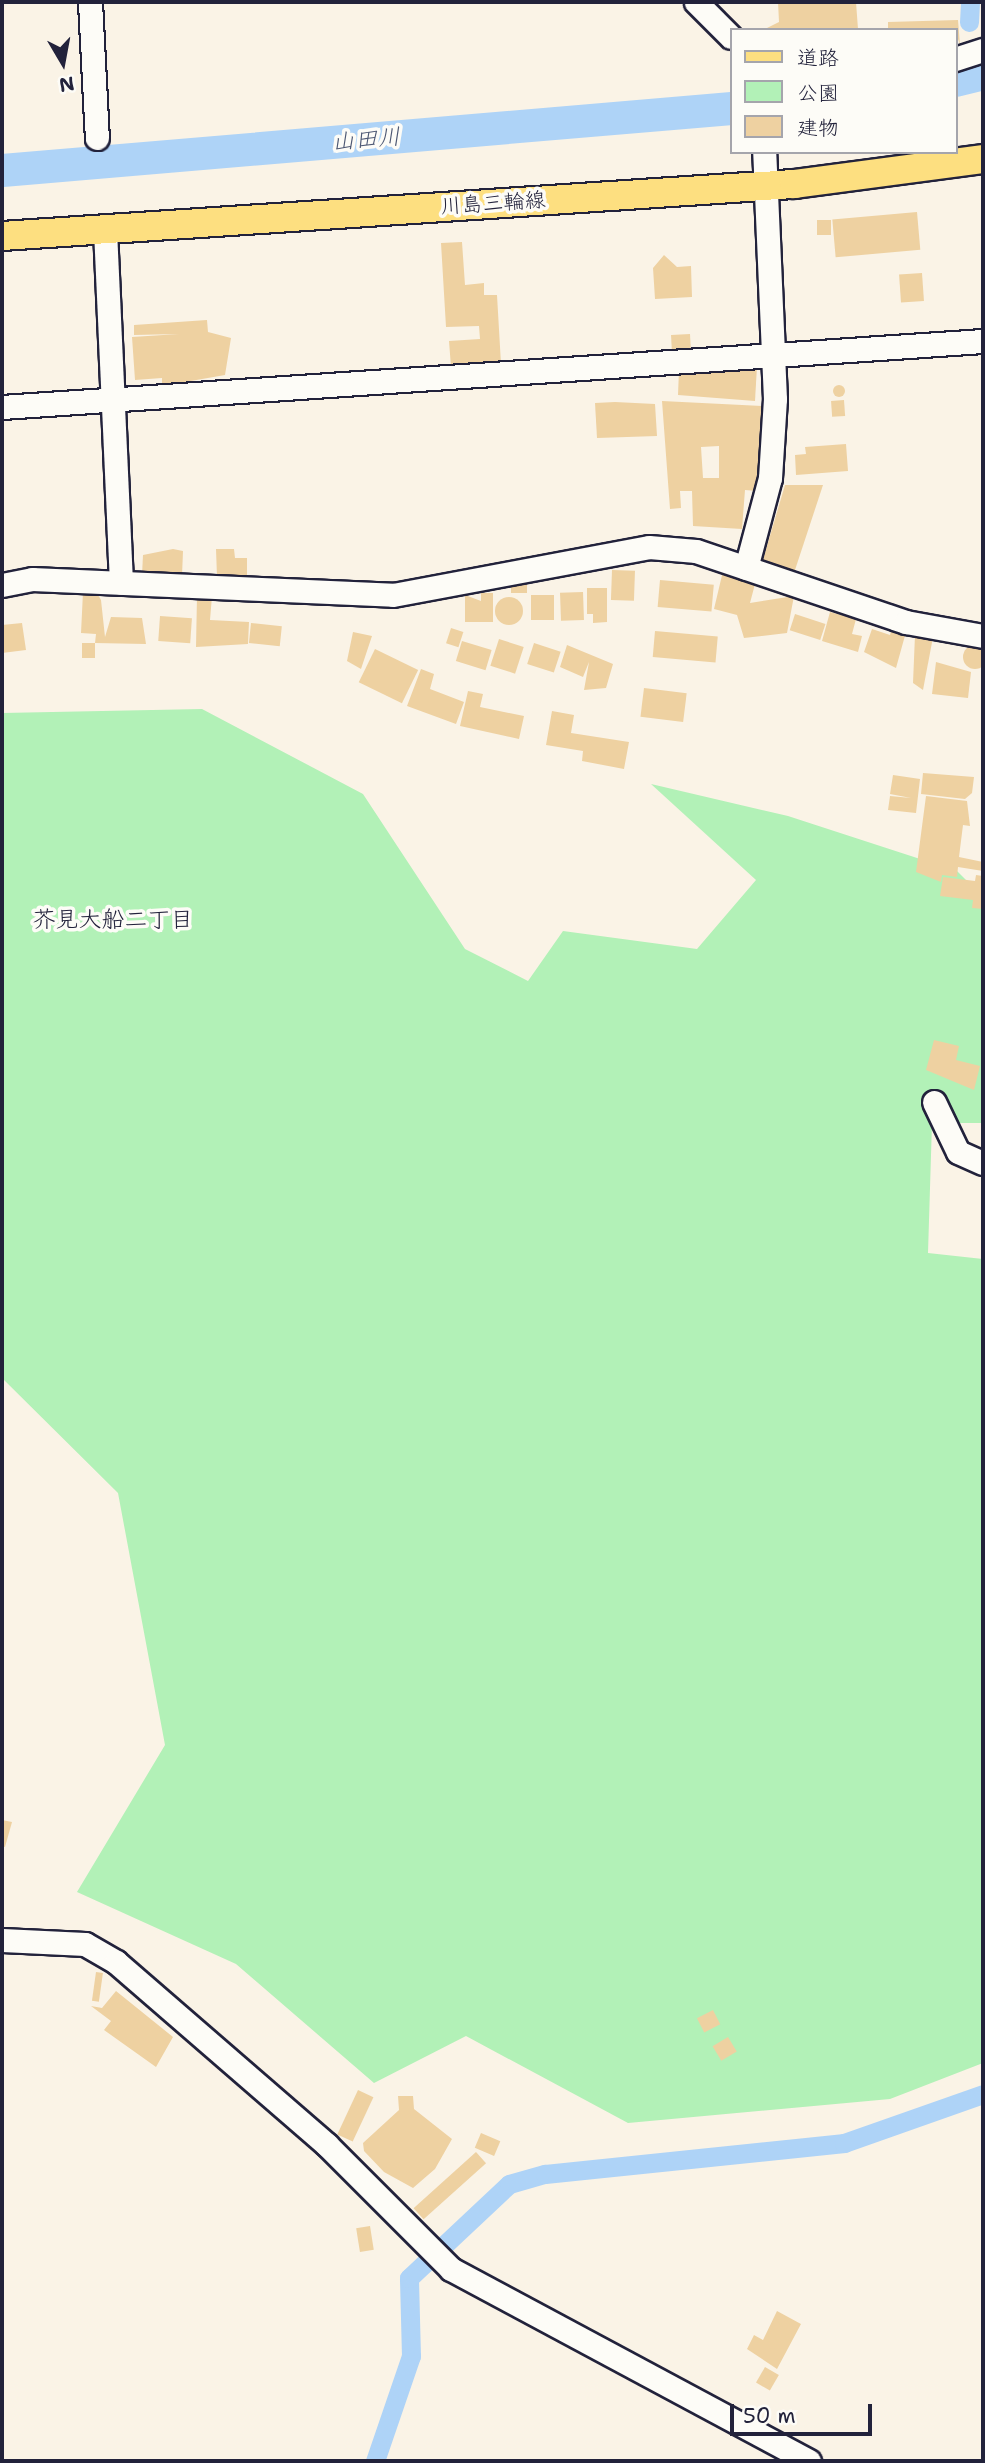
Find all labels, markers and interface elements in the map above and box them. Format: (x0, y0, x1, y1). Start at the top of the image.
north arrow (28, 28, 98, 98)
legend (730, 28, 957, 154)
text: 道路 (797, 44, 839, 72)
text: N (57, 71, 76, 98)
text: 公園 (797, 79, 839, 107)
text: 建物 (797, 114, 839, 142)
water label: 山田川 (330, 122, 402, 156)
street label: 川島三輪線 (440, 187, 546, 219)
district label: 芥見大船二丁目 (33, 905, 193, 933)
scale bar (733, 2390, 875, 2434)
text: 50 m (743, 2402, 796, 2430)

